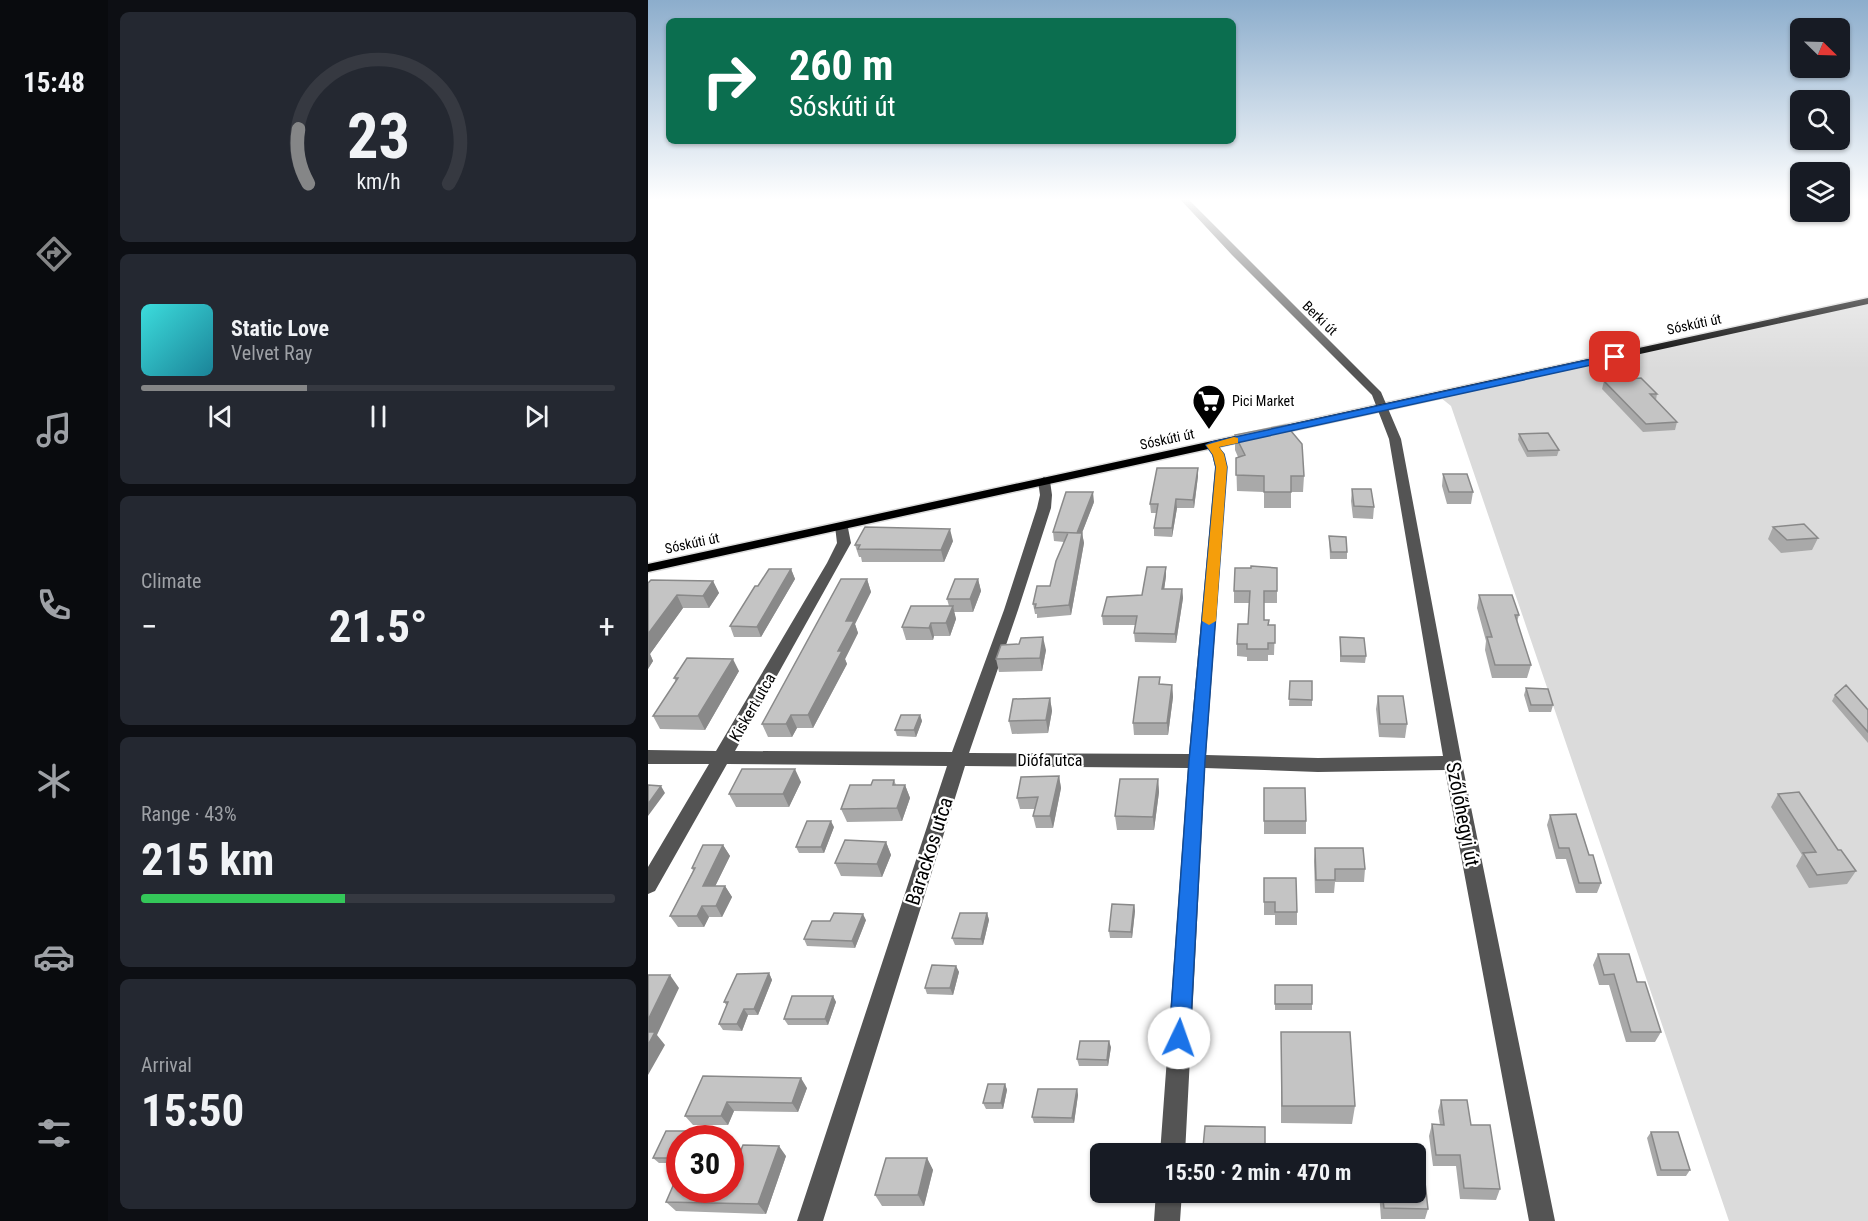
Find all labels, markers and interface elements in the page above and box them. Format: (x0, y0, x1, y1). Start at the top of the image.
north arrow (1790, 18, 1850, 78)
map controls (1790, 18, 1850, 222)
text: 260 m (789, 41, 894, 90)
icon: right (690, 42, 768, 120)
text: 15:48 (23, 67, 85, 99)
button: search (1790, 90, 1850, 150)
text: Sóskúti út (789, 91, 896, 123)
text: 23 (346, 100, 410, 173)
button: layers (1790, 162, 1850, 222)
text: km/h (356, 169, 400, 194)
icon: directions (33, 233, 75, 275)
street label: Berki út (1299, 298, 1341, 338)
street label: Sóskúti út (1665, 310, 1723, 338)
text: Static Love (231, 316, 329, 341)
pin (1589, 331, 1640, 382)
icon: arrive (1598, 340, 1631, 373)
text: Velvet Ray (231, 341, 312, 365)
supermarket icon: Pici Market (1191, 383, 1227, 430)
place label: Pici Market (1232, 393, 1294, 409)
icon: previous (204, 400, 237, 433)
icon: pause (362, 400, 395, 433)
icon: next (520, 400, 553, 433)
icon: music (33, 409, 75, 451)
street label: Sóskúti út (1138, 425, 1196, 453)
street label: Sóskúti út (663, 529, 721, 557)
text: Climate (141, 569, 201, 593)
icon: phone (33, 584, 75, 626)
text: 21.5° (329, 600, 427, 653)
text: − (141, 607, 158, 646)
text: + (599, 607, 615, 646)
street label: Kiskert utca (725, 670, 780, 745)
street label: Diófa utca (1018, 751, 1082, 770)
icon: climate (33, 760, 75, 802)
street label: Szőlőhegyi út (1441, 760, 1485, 868)
street label: Barackos utca (900, 794, 958, 908)
text: Range · 43% (141, 802, 237, 826)
text: 215 km (141, 833, 274, 886)
icon: car (33, 936, 75, 978)
position arrow (1147, 1006, 1211, 1070)
text: Arrival (141, 1053, 192, 1077)
text: 15:50 (141, 1084, 244, 1137)
icon: filters (33, 1112, 75, 1154)
speed limit sign: 30 (666, 1125, 744, 1203)
text: 15:50 · 2 min · 470 m (1165, 1160, 1351, 1185)

